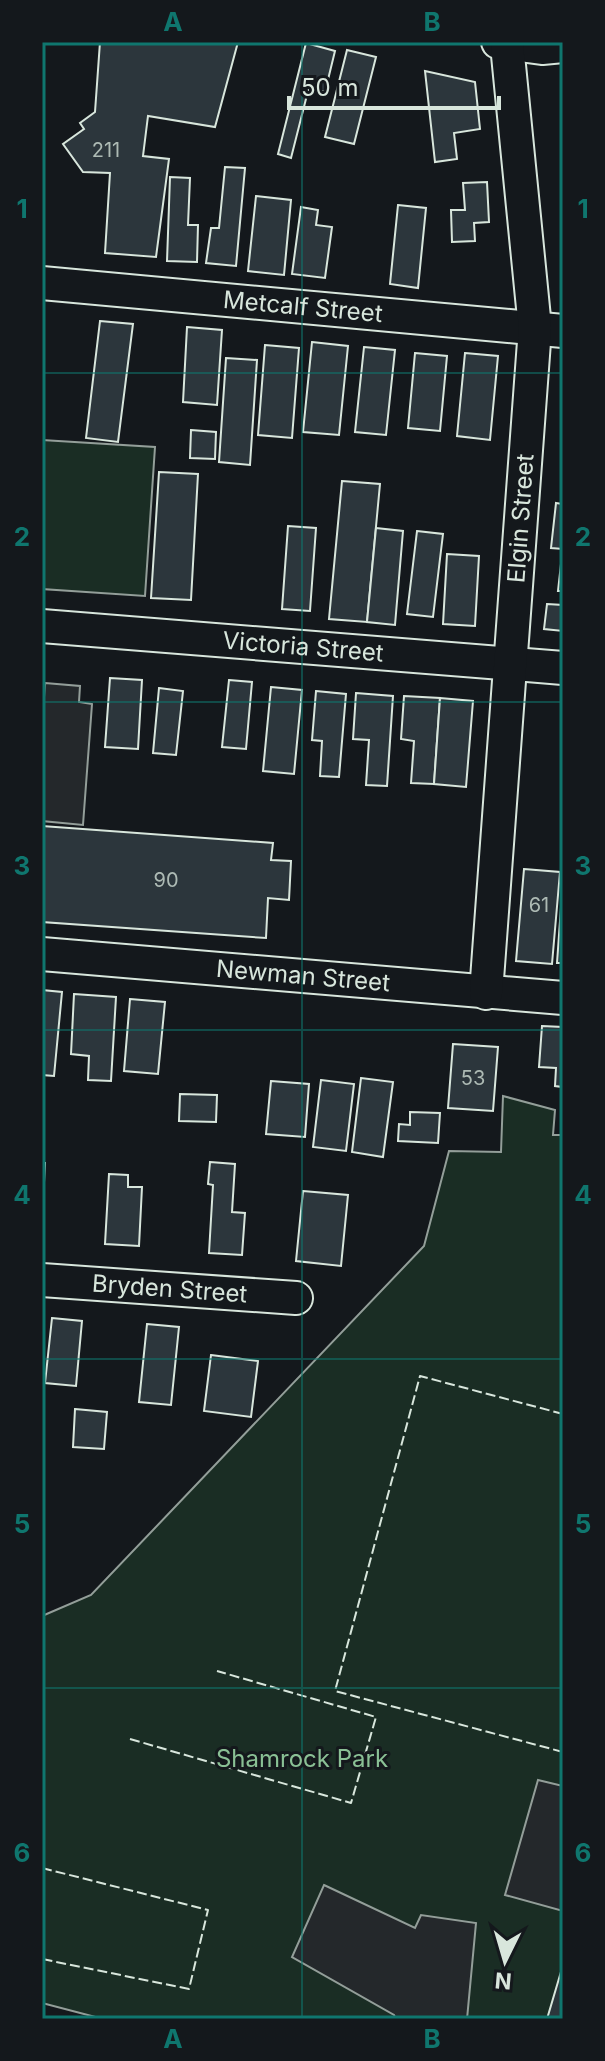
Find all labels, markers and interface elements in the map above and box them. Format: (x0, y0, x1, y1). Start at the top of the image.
text: A (163, 6, 183, 37)
text: B (423, 6, 441, 37)
scale bar (289, 60, 499, 110)
text: 50 m (301, 73, 359, 102)
house number: 211 (92, 138, 120, 162)
text: 1 (16, 193, 28, 224)
text: 1 (577, 193, 589, 224)
street label: Metcalf Street (222, 285, 384, 328)
street label: Elgin Street (501, 452, 540, 584)
text: 2 (14, 521, 30, 552)
text: 2 (575, 521, 591, 552)
street label: Victoria Street (222, 626, 385, 668)
text: 3 (14, 850, 30, 881)
text: 3 (575, 850, 591, 881)
house number: 90 (153, 868, 179, 892)
house number: 61 (529, 893, 549, 917)
street label: Newman Street (215, 954, 391, 997)
house number: 53 (461, 1066, 485, 1090)
text: 4 (13, 1179, 31, 1210)
text: 4 (574, 1179, 592, 1210)
street label: Bryden Street (91, 1269, 248, 1309)
text: 5 (14, 1508, 30, 1539)
text: 5 (575, 1508, 591, 1539)
park label: Shamrock Park (216, 1744, 388, 1773)
text: 6 (14, 1837, 30, 1868)
text: 6 (575, 1837, 591, 1868)
north arrow (465, 1921, 545, 2001)
text: N (494, 1967, 513, 1995)
text: A (163, 2023, 183, 2054)
text: B (423, 2023, 441, 2054)

